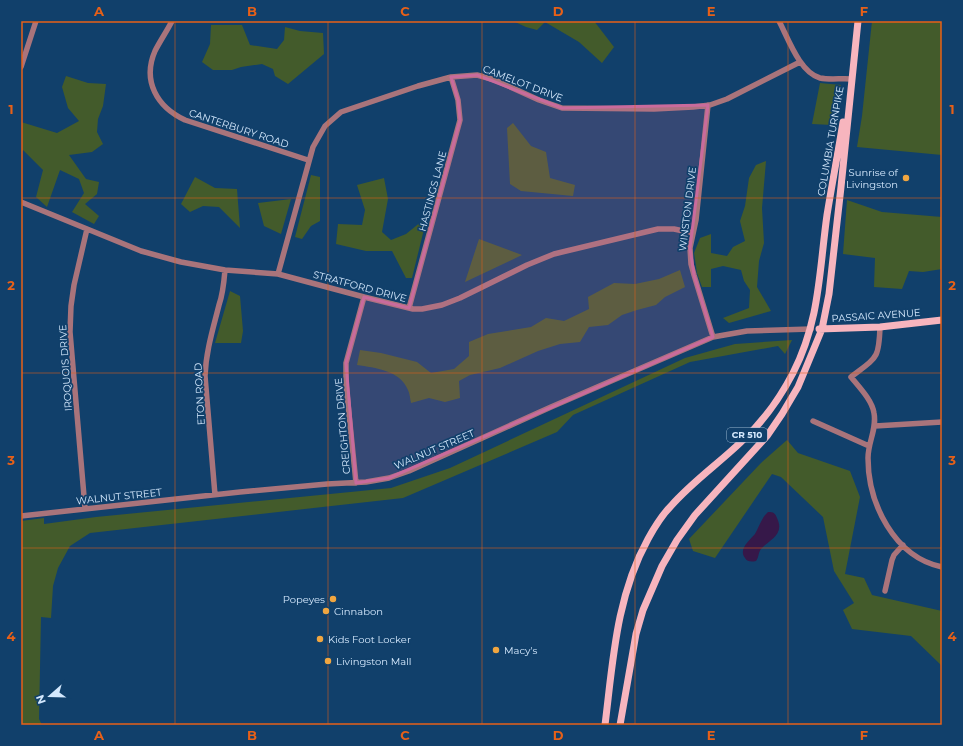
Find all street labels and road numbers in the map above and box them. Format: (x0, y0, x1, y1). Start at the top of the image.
street label: CAMELOT DRIVE (481, 62, 565, 105)
street label: COLUMBIA TURNPIKE (814, 85, 847, 197)
street label: CANTERBURY ROAD (187, 106, 290, 151)
street label: HASTINGS LANE (416, 149, 450, 233)
street label: WINSTON DRIVE (676, 166, 699, 252)
street label: STRATFORD DRIVE (312, 268, 408, 305)
street label: PASSAIC AVENUE (831, 306, 921, 325)
street label: IROQUOIS DRIVE (56, 324, 75, 412)
street label: ETON ROAD (191, 362, 208, 425)
street label: CREIGHTON DRIVE (332, 377, 353, 475)
street label: WALNUT STREET (392, 427, 477, 472)
road number: CR 510 (727, 428, 767, 442)
street label: WALNUT STREET (75, 486, 163, 507)

